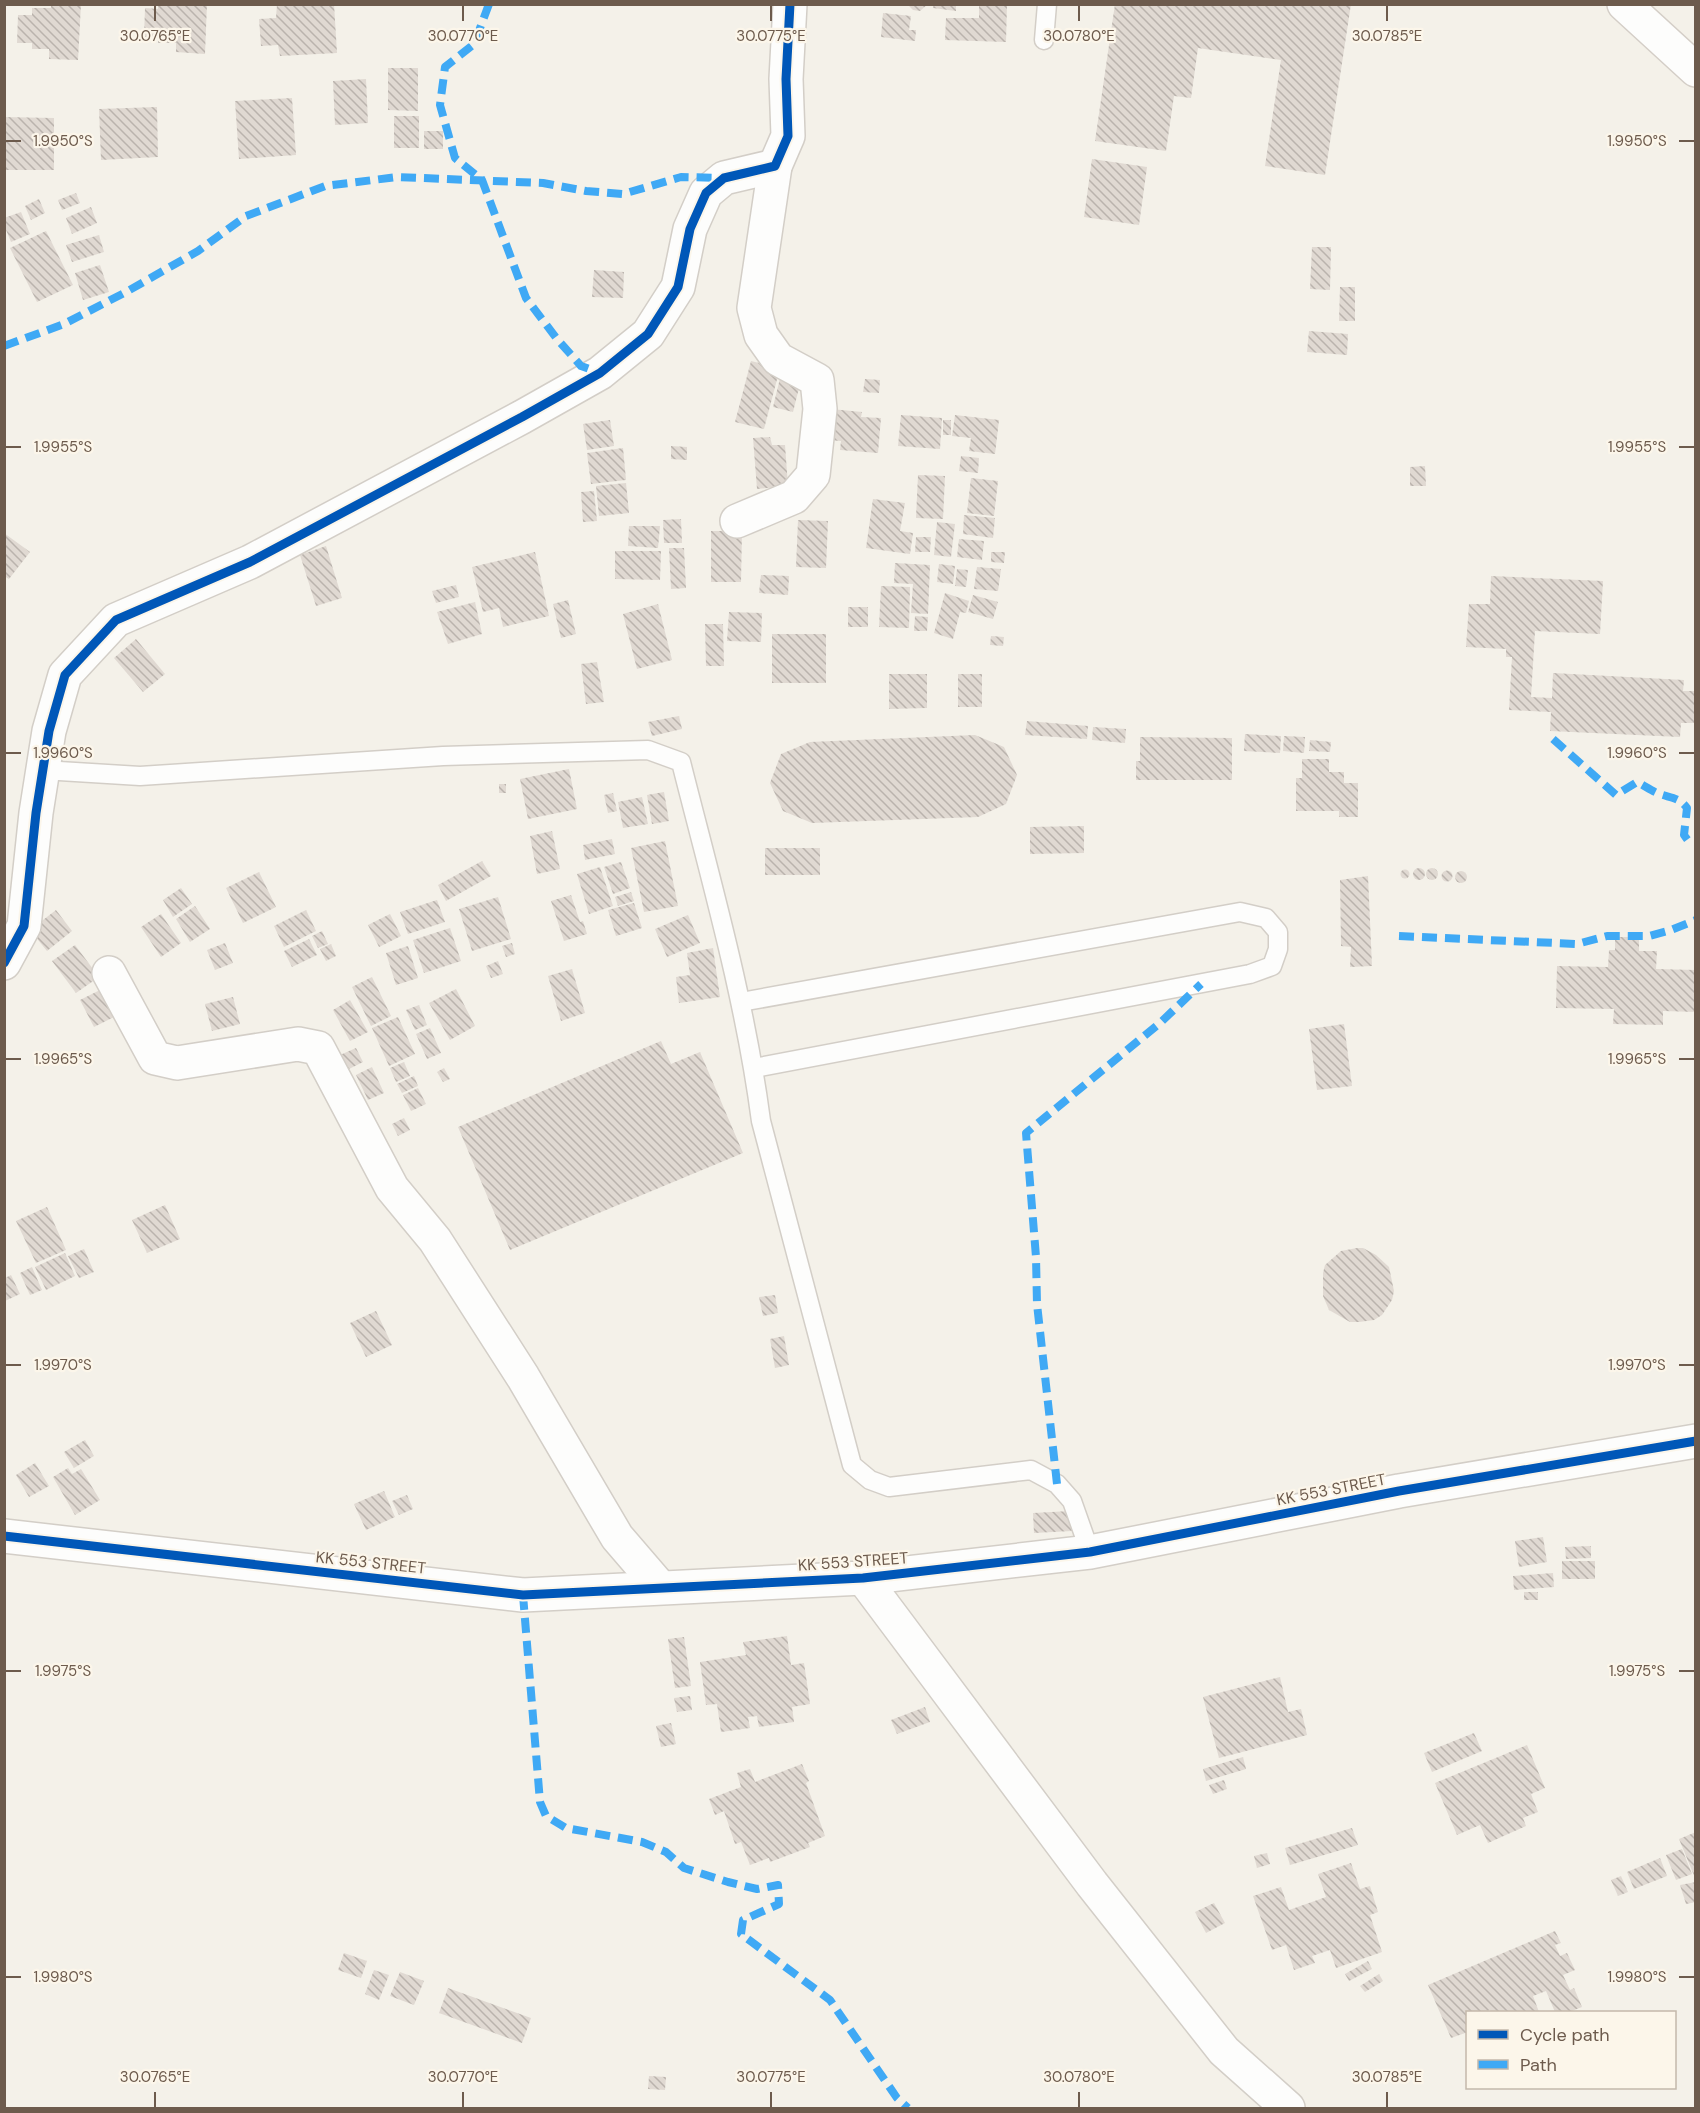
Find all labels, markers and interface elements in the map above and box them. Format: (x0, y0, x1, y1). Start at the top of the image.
text: 30.0765°E (120, 26, 190, 46)
text: 30.0770°E (428, 26, 498, 46)
text: 30.0775°E (736, 26, 806, 46)
text: 30.0780°E (1043, 26, 1115, 46)
text: 30.0785°E (1352, 26, 1422, 46)
text: 1.9950°S (33, 131, 93, 151)
text: 1.9950°S (1607, 131, 1667, 151)
text: 1.9955°S (34, 437, 92, 457)
text: 1.9955°S (1608, 437, 1666, 457)
text: 1.9960°S (33, 743, 93, 763)
text: 1.9960°S (1607, 743, 1667, 763)
text: 1.9965°S (34, 1049, 92, 1069)
text: 1.9965°S (1608, 1049, 1666, 1069)
text: 1.9970°S (34, 1355, 92, 1375)
text: 1.9970°S (1608, 1355, 1666, 1375)
street label: KK 553 STREET (1275, 1469, 1387, 1510)
street label: KK 553 STREET (315, 1546, 427, 1579)
street label: KK 553 STREET (797, 1547, 909, 1576)
text: 1.9975°S (35, 1661, 91, 1681)
text: 1.9975°S (1609, 1661, 1665, 1681)
text: 1.9980°S (33, 1967, 93, 1987)
text: 1.9980°S (1607, 1967, 1667, 1987)
legend (1466, 2011, 1676, 2089)
text: Cycle path (1520, 2023, 1610, 2047)
text: Path (1520, 2053, 1557, 2077)
text: 30.0765°E (120, 2067, 190, 2087)
text: 30.0770°E (428, 2067, 498, 2087)
text: 30.0775°E (736, 2067, 806, 2087)
text: 30.0780°E (1043, 2067, 1115, 2087)
text: 30.0785°E (1352, 2067, 1422, 2087)

